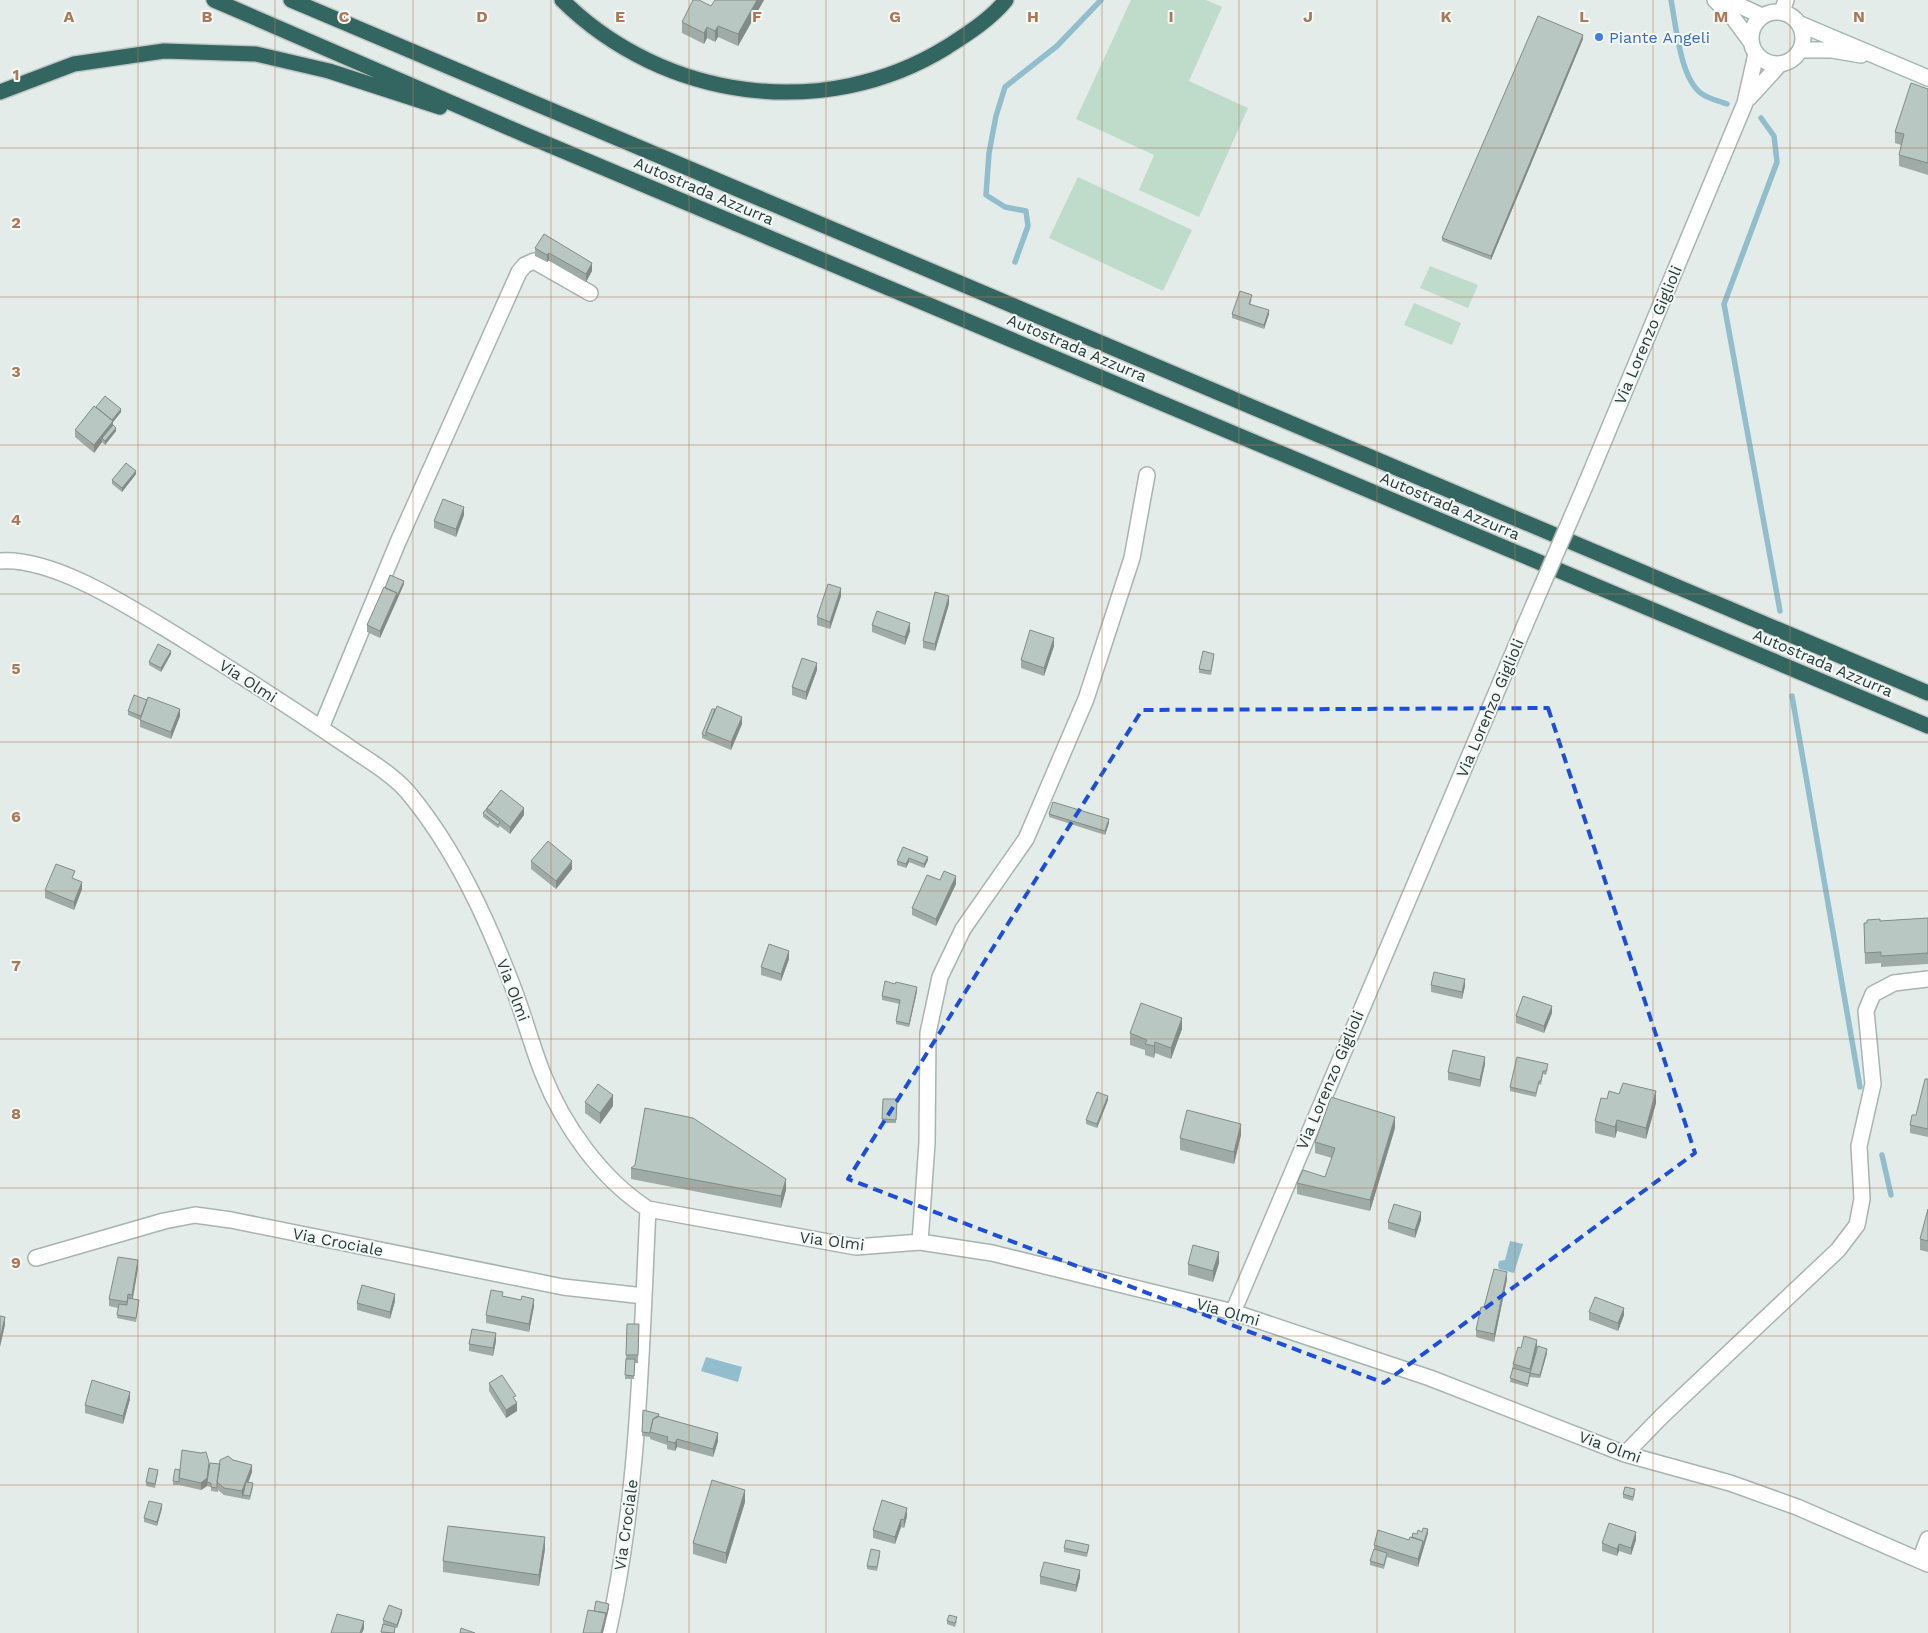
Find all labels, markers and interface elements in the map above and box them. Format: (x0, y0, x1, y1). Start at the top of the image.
text: A (64, 7, 75, 26)
text: B (202, 7, 213, 26)
text: C (339, 7, 350, 26)
text: D (476, 7, 488, 26)
text: E (615, 7, 625, 26)
text: F (752, 7, 762, 26)
text: G (889, 7, 901, 26)
text: H (1027, 7, 1039, 26)
text: I (1168, 7, 1174, 26)
text: J (1303, 7, 1313, 26)
text: K (1440, 7, 1452, 26)
text: L (1579, 7, 1589, 26)
text: M (1714, 7, 1728, 26)
text: N (1853, 7, 1865, 26)
place label: Piante Angeli (1609, 28, 1710, 47)
marker: Piante Angeli (1593, 31, 1605, 43)
text: 1 (13, 65, 19, 84)
street label: Autostrada Azzurra (631, 153, 777, 229)
text: 2 (11, 213, 21, 232)
street label: Via Lorenzo Giglioli (1610, 263, 1686, 407)
street label: Autostrada Azzurra (1004, 310, 1150, 386)
text: 3 (11, 362, 21, 381)
street label: Autostrada Azzurra (1377, 468, 1523, 544)
text: 4 (11, 510, 21, 529)
street label: Autostrada Azzurra (1750, 625, 1896, 701)
street label: Via Lorenzo Giglioli (1452, 636, 1528, 780)
street label: Via Olmi (216, 655, 280, 707)
text: 5 (11, 659, 21, 678)
text: 6 (11, 807, 21, 826)
text: 7 (11, 956, 21, 975)
street label: Via Olmi (492, 956, 534, 1024)
street label: Via Lorenzo Giglioli (1292, 1008, 1368, 1152)
text: 8 (11, 1104, 21, 1123)
street label: Via Crociale (291, 1224, 385, 1260)
street label: Via Olmi (799, 1228, 865, 1254)
text: 9 (11, 1253, 21, 1272)
street label: Via Olmi (1194, 1294, 1262, 1330)
street label: Via Olmi (1576, 1427, 1644, 1467)
street label: Via Crociale (610, 1478, 642, 1572)

